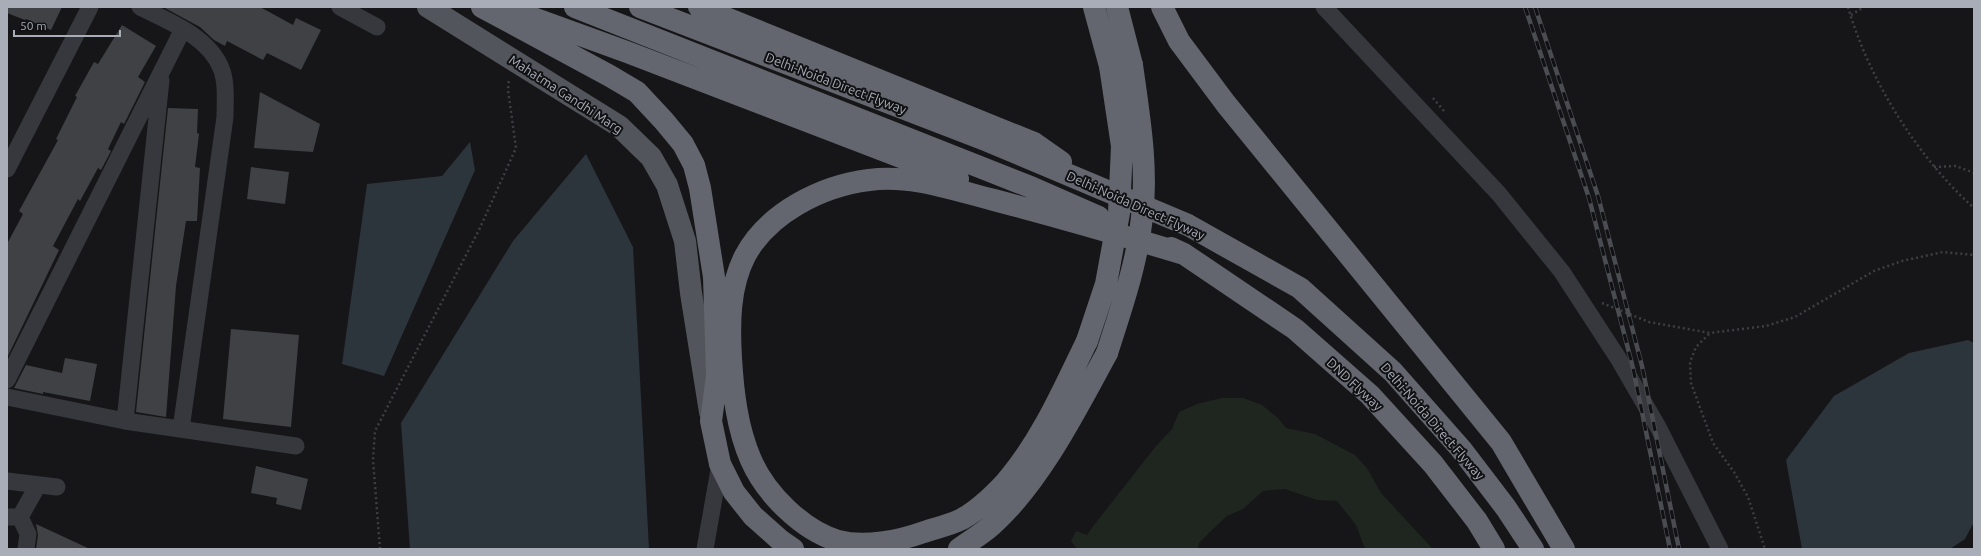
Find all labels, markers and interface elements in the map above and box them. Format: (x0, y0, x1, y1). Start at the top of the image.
scale bar (14, 12, 120, 38)
text: 50 m (20, 19, 47, 32)
street label: Delhi-Noida Direct Flyway (764, 50, 908, 116)
street label: Mahatma Gandhi Marg (507, 52, 625, 136)
street label: Delhi-Noida Direct Flyway (1065, 168, 1207, 242)
street label: DND Flyway (1325, 355, 1385, 413)
street label: Delhi-Noida Direct Flyway (1379, 360, 1487, 482)

